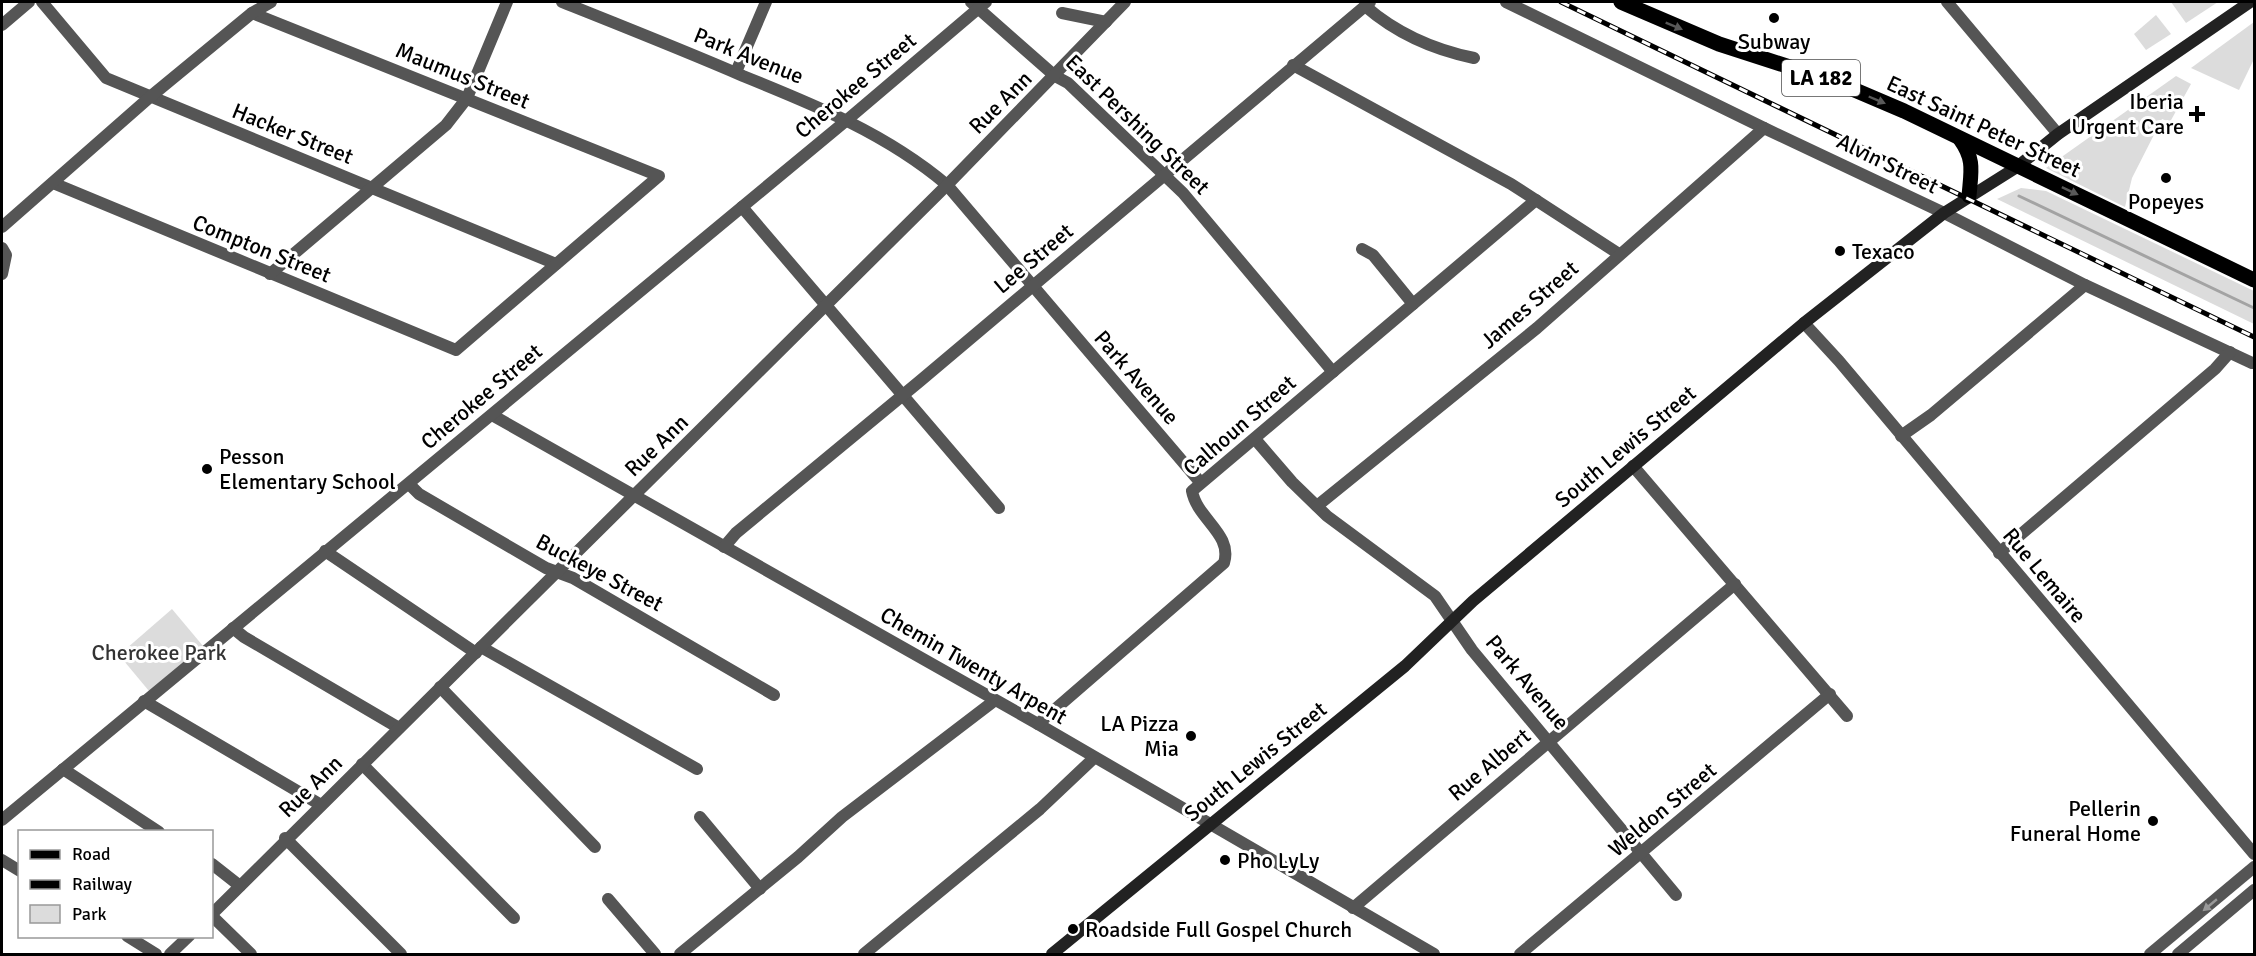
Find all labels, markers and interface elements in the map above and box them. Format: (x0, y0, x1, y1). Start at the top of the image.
marker: Subway (1767, 11, 1781, 25)
street label: Park Avenue (690, 21, 808, 90)
one-way arrow (1665, 22, 1683, 31)
street label: Cherokee Street (789, 27, 922, 144)
place label: Subway (1738, 28, 1811, 55)
street label: Maumus Street (392, 36, 534, 115)
street label: East Pershing Street (1060, 49, 1216, 200)
road number: LA 182 (1782, 60, 1860, 96)
street label: Rue Ann (963, 65, 1037, 139)
street label: East Saint Peter Street (1882, 70, 2085, 183)
place label: Iberia Urgent Care (2071, 88, 2184, 140)
one-way arrow (1868, 95, 1886, 105)
street label: Hacker Street (228, 97, 358, 170)
marker: Iberia Urgent Care (2188, 105, 2206, 123)
street label: Alvin Street (1833, 127, 1943, 200)
marker: Popeyes (2159, 171, 2173, 185)
one-way arrow (2062, 187, 2079, 196)
place label: Popeyes (2128, 188, 2204, 215)
street label: Compton Street (189, 208, 335, 289)
street label: Lee Street (988, 217, 1079, 299)
place label: Texaco (1852, 238, 1915, 265)
marker: Texaco (1833, 244, 1847, 258)
street label: James Street (1475, 254, 1584, 354)
street label: Park Avenue (1088, 325, 1185, 430)
street label: Cherokee Street (415, 338, 548, 455)
street label: Calhoun Street (1178, 369, 1301, 482)
street label: South Lewis Street (1549, 379, 1702, 513)
street label: Rue Ann (619, 409, 694, 482)
place label: Pesson Elementary School (219, 443, 396, 495)
marker: Pesson Elementary School (200, 462, 214, 476)
street label: Rue Lemaire (1997, 522, 2092, 628)
street label: Buckeye Street (532, 528, 668, 617)
street label: Chemin Twenty Arpent (875, 601, 1072, 730)
street label: Park Avenue (1480, 629, 1575, 735)
park label: Cherokee Park (91, 639, 227, 666)
street label: South Lewis Street (1179, 695, 1332, 827)
place label: LA Pizza Mia (1100, 710, 1179, 762)
street label: Rue Albert (1443, 722, 1536, 807)
marker: LA Pizza Mia (1184, 729, 1198, 743)
street label: Rue Ann (273, 750, 348, 823)
street label: Weldon Street (1603, 756, 1722, 862)
place label: Pellerin Funeral Home (2010, 795, 2141, 847)
marker: Pellerin Funeral Home (2146, 814, 2160, 828)
legend (18, 830, 213, 938)
text: Road (72, 843, 111, 865)
place label: Pho LyLy (1237, 847, 1320, 874)
marker: Pho LyLy (1218, 853, 1232, 867)
text: Railway (72, 873, 133, 895)
one-way arrow (2203, 898, 2218, 911)
text: Park (72, 903, 107, 925)
place label: Roadside Full Gospel Church (1085, 916, 1352, 943)
marker: Roadside Full Gospel Church (1066, 922, 1080, 936)

